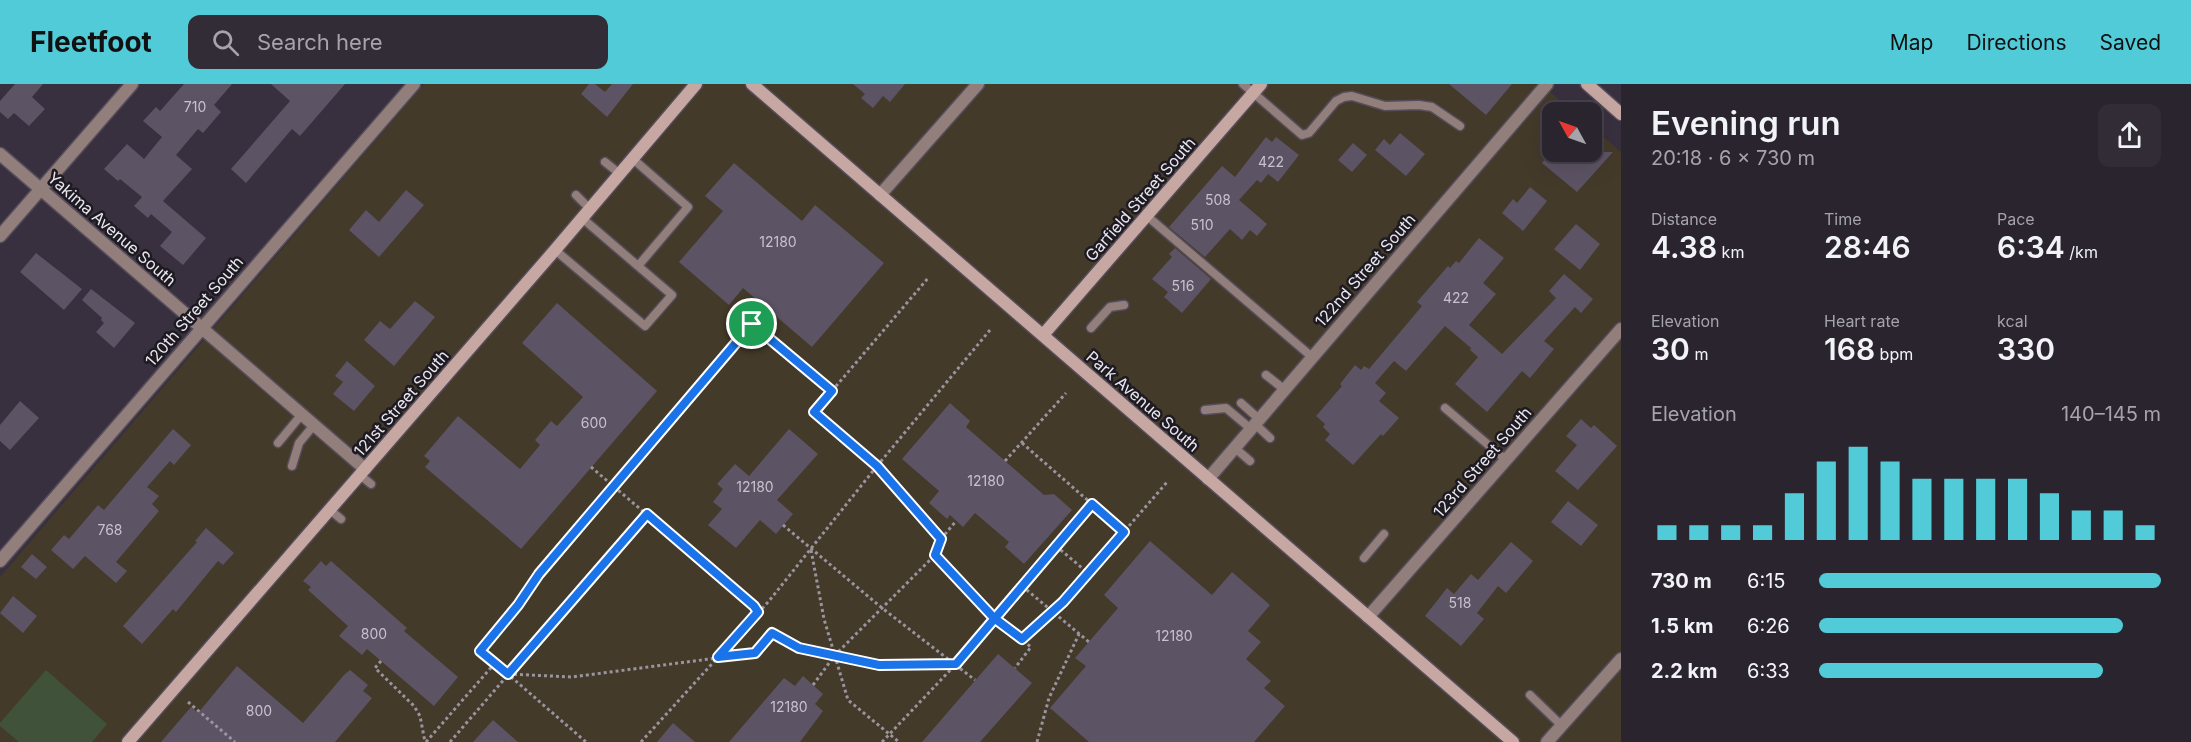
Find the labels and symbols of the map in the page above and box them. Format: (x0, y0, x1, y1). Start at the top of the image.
house number: 710 (184, 98, 206, 115)
north arrow (1542, 102, 1602, 162)
street label: Garfield Street South (1081, 133, 1199, 265)
house number: 422 (1258, 153, 1284, 170)
street label: Yakima Avenue South (44, 168, 180, 290)
house number: 508 (1205, 191, 1231, 208)
street label: 122nd Street South (1310, 209, 1420, 331)
house number: 510 (1190, 216, 1214, 233)
house number: 12180 (759, 233, 797, 250)
street label: 120th Street South (141, 252, 247, 370)
house number: 516 (1172, 277, 1194, 294)
house number: 422 (1443, 289, 1469, 306)
pin (726, 298, 777, 349)
street label: 121st Street South (349, 346, 453, 460)
street label: Park Avenue South (1082, 346, 1204, 456)
street label: 123rd Street South (1429, 403, 1535, 521)
house number: 600 (581, 414, 607, 431)
house number: 12180 (967, 472, 1005, 489)
house number: 12180 (736, 478, 774, 495)
house number: 768 (97, 521, 123, 538)
house number: 518 (1449, 594, 1471, 611)
house number: 800 (361, 625, 387, 642)
house number: 12180 (1155, 627, 1193, 644)
house number: 12180 (770, 698, 808, 715)
house number: 800 (246, 702, 272, 719)

